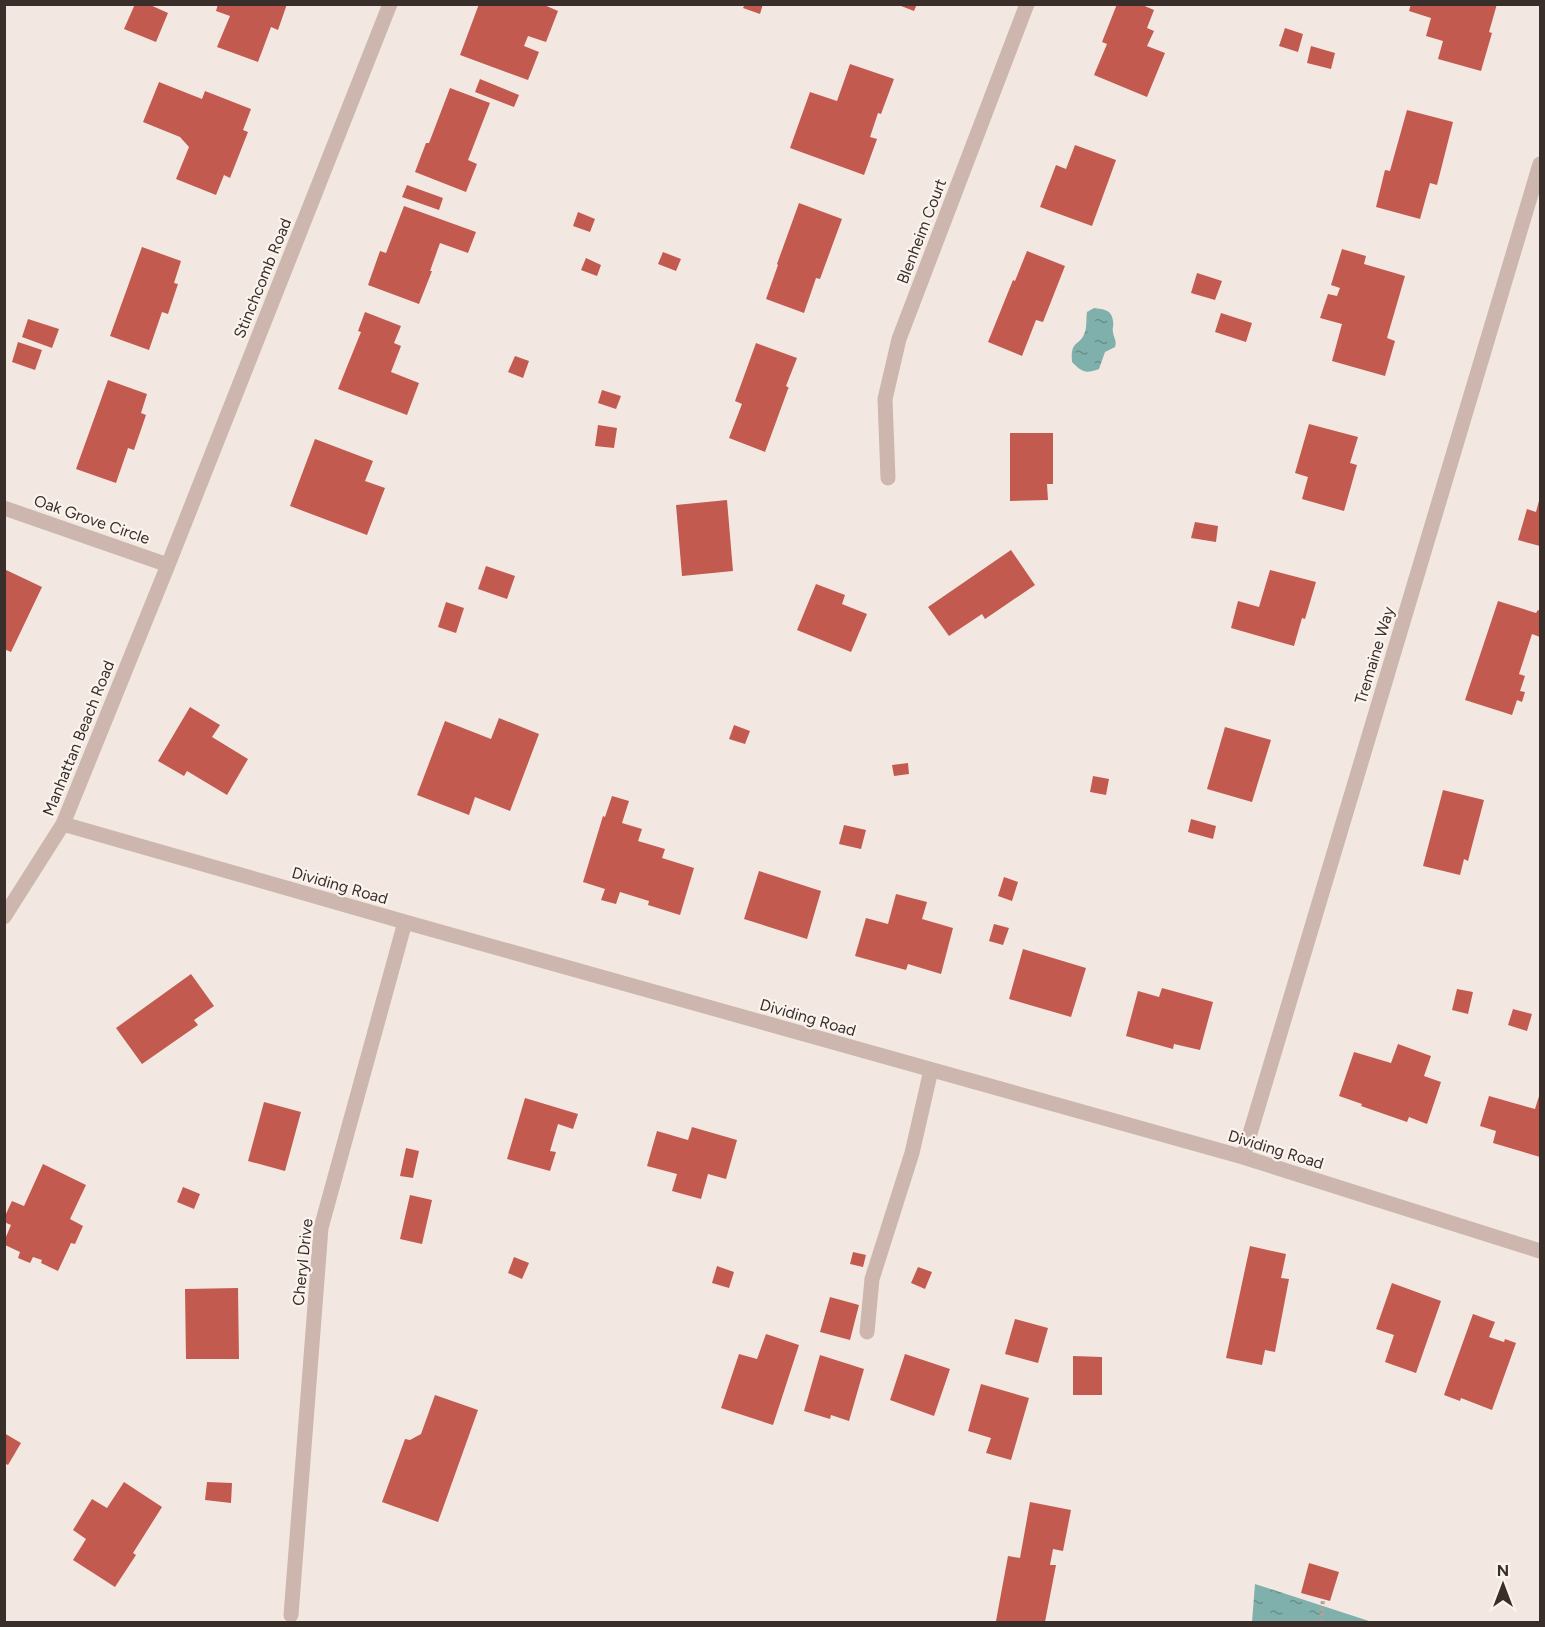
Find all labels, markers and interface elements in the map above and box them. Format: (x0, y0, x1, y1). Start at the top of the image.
street label: Blenheim Court (893, 176, 950, 286)
street label: Stinchcomb Road (230, 215, 295, 341)
street label: Oak Grove Circle (31, 491, 153, 548)
street label: Tremaine Way (1351, 604, 1398, 706)
street label: Manhattan Beach Road (39, 658, 118, 819)
street label: Dividing Road (290, 863, 390, 908)
street label: Dividing Road (758, 995, 858, 1040)
street label: Dividing Road (1226, 1126, 1326, 1173)
street label: Cheryl Drive (288, 1217, 317, 1307)
north arrow (1473, 1555, 1533, 1615)
text: N (1497, 1561, 1509, 1580)

